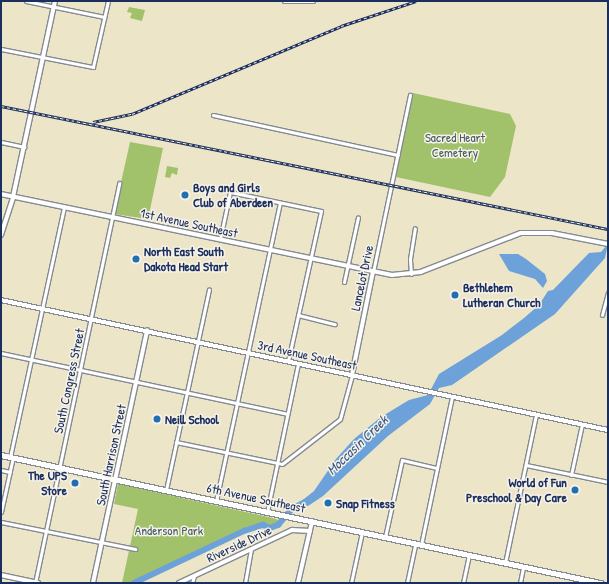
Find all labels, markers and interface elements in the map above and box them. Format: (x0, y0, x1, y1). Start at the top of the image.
park label: Sacred Heart Cemetery (425, 130, 485, 161)
place label: Boys and Girls Club of Aberdeen (193, 180, 273, 211)
marker: Boys and Girls Club of Aberdeen (180, 190, 190, 200)
street label: 1st Avenue Southeast (139, 205, 239, 241)
place label: North East South Dakota Head Start (144, 244, 228, 275)
street label: Lancelot Drive (347, 244, 377, 312)
marker: North East South Dakota Head Start (131, 254, 141, 264)
place label: Bethlehem Lutheran Church (463, 280, 540, 311)
marker: Bethlehem Lutheran Church (450, 290, 460, 300)
street label: South Congress Street (50, 327, 88, 435)
street label: 3rd Avenue Southeast (256, 337, 358, 373)
street label: South Harrison Street (93, 403, 129, 507)
place label: Neill School (165, 411, 219, 427)
water label: Moccasin Creek (323, 412, 391, 478)
marker: Neill School (152, 414, 162, 424)
place label: The UPS Store (28, 468, 67, 499)
place label: World of Fun Preschool & Day Care (466, 475, 567, 506)
marker: The UPS Store (70, 478, 80, 488)
street label: 6th Avenue Southeast (205, 480, 307, 516)
marker: World of Fun Preschool & Day Care (570, 485, 580, 495)
place label: Snap Fitness (336, 495, 395, 511)
marker: Snap Fitness (323, 498, 333, 508)
park label: Anderson Park (135, 522, 203, 538)
street label: Riverside Drive (204, 522, 274, 566)

